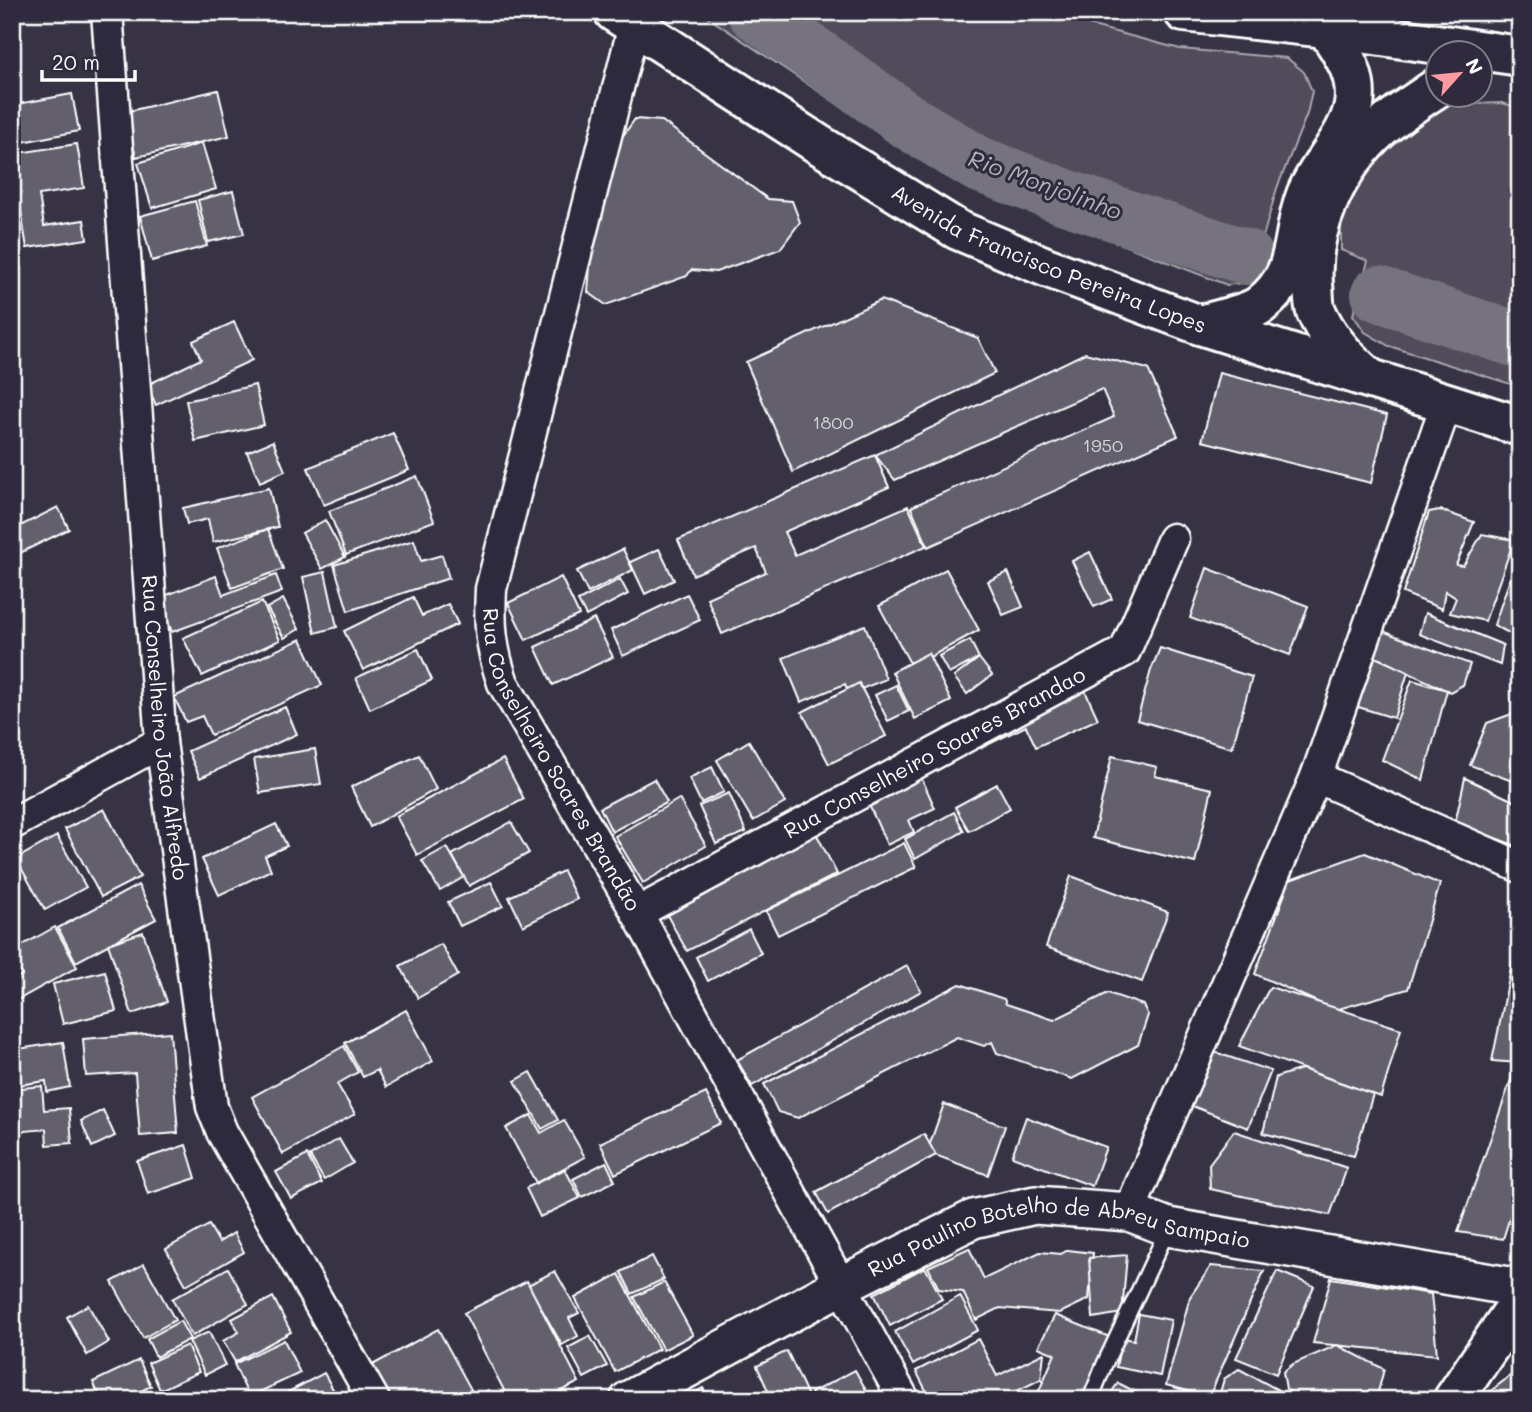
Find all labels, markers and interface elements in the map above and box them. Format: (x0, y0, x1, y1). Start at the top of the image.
scale bar (42, 38, 135, 82)
north arrow (1424, 38, 1494, 108)
text: 20 m (52, 48, 100, 75)
text: N (1460, 54, 1489, 78)
water label: Rio Monjolinho (965, 142, 1126, 226)
street label: Avenida Francisco Pereira Lopes (887, 177, 1210, 338)
house number: 1800 (812, 410, 854, 434)
house number: 1950 (1083, 433, 1123, 457)
street label: Rua Conselheiro João Alfredo (137, 574, 195, 882)
street label: Rua Conselheiro Soares Brandão (478, 608, 648, 915)
street label: Rua Conselheiro Soares Brandao (779, 660, 1090, 844)
street label: Rua Paulino Botelho de Abreu Sampaio (863, 1190, 1252, 1282)

